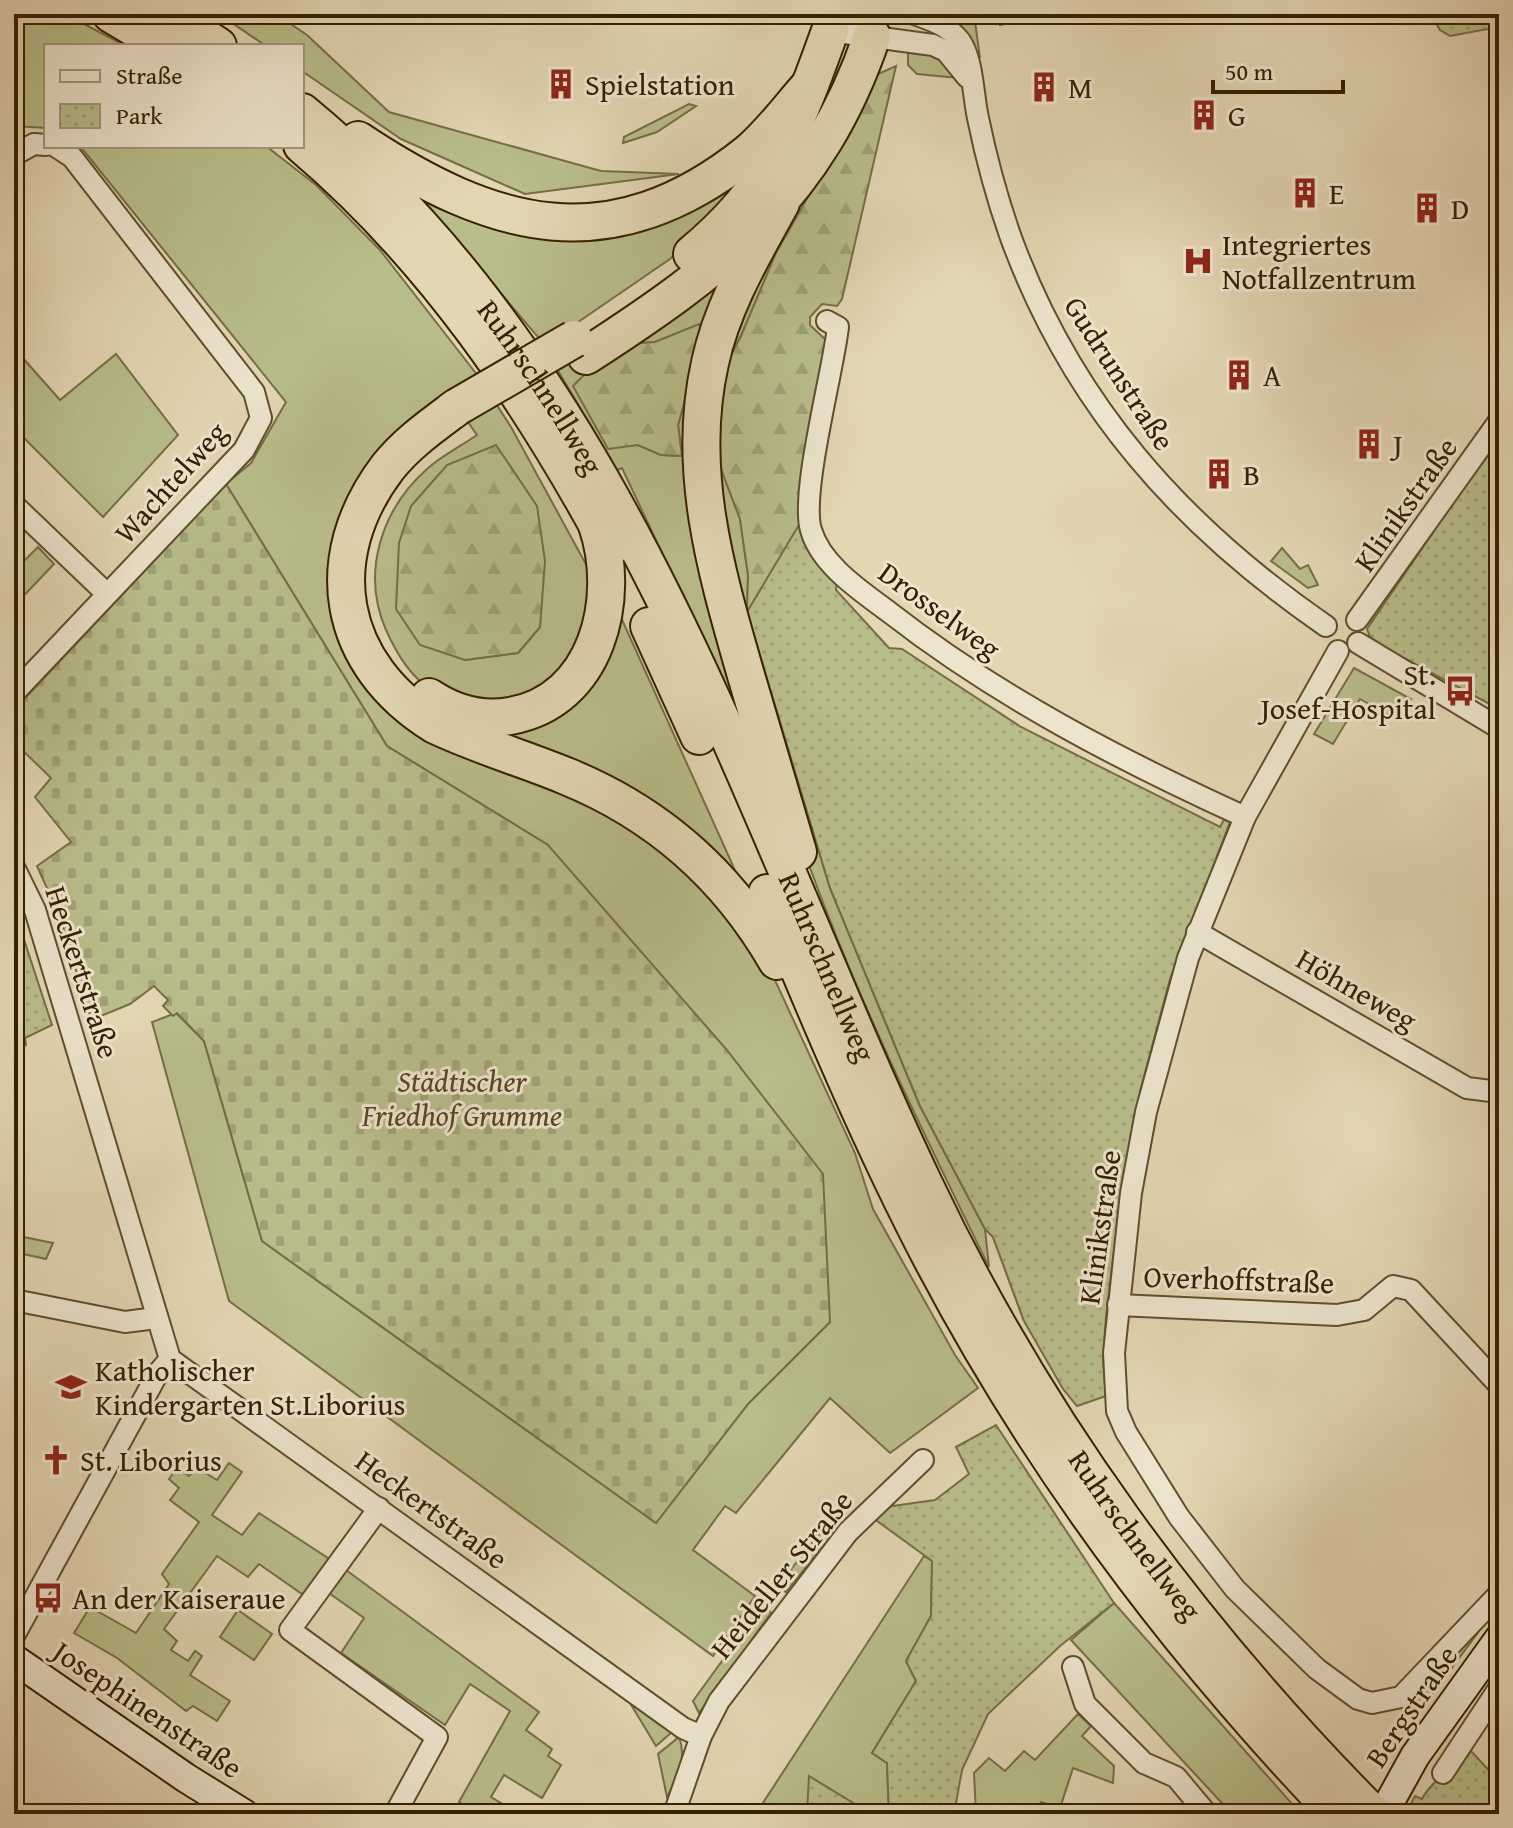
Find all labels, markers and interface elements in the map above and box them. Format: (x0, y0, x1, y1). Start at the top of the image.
legend (44, 44, 304, 148)
scale bar (1213, 44, 1343, 94)
text: 50 m (1225, 54, 1273, 89)
text: Straße (116, 58, 183, 93)
place label: Spielstation (585, 62, 735, 106)
place label: M (1068, 65, 1093, 109)
building icon: Spielstation (544, 67, 578, 101)
building icon: M (1027, 70, 1061, 104)
place label: G (1228, 93, 1246, 137)
text: Park (116, 98, 163, 133)
building icon: G (1187, 98, 1221, 132)
place label: E (1329, 171, 1344, 215)
building icon: E (1288, 176, 1322, 210)
place label: D (1451, 186, 1469, 230)
building icon: D (1410, 191, 1444, 225)
place label: Integriertes Notfallzentrum (1222, 222, 1416, 300)
hospital icon: Integriertes Notfallzentrum (1181, 244, 1215, 278)
street label: Gudrunstraße (1054, 287, 1186, 459)
street label: Ruhrschnellweg (467, 290, 615, 483)
place label: A (1263, 353, 1281, 397)
building icon: A (1222, 358, 1256, 392)
street label: Wachtelweg (103, 411, 237, 553)
place label: J (1389, 422, 1402, 466)
building icon: J (1352, 427, 1386, 461)
street label: Klinikstraße (1342, 428, 1468, 580)
place label: B (1243, 452, 1260, 496)
building icon: B (1202, 457, 1236, 491)
street label: Drosselweg (870, 551, 1010, 669)
place label: St. Josef-Hospital (1256, 652, 1436, 730)
bus stop icon: St. Josef-Hospital (1443, 674, 1477, 708)
street label: Ruhrschnellweg (768, 865, 888, 1068)
street label: Heckertstraße (34, 880, 132, 1064)
street label: Höhneweg (1289, 937, 1426, 1041)
park label: Städtischer Friedhof Grumme (361, 1059, 562, 1137)
street label: Klinikstraße (1066, 1147, 1132, 1307)
street label: Overhoffstraße (1143, 1254, 1335, 1304)
place label: Katholischer Kindergarten St.Liborius (95, 1348, 405, 1426)
school or university icon: Katholischer Kindergarten St.Liborius (54, 1370, 88, 1404)
place label: St. Liborius (80, 1438, 222, 1482)
street label: Heckertstraße (347, 1439, 517, 1579)
street label: Ruhrschnellweg (1058, 1441, 1213, 1629)
church icon: St. Liborius (39, 1443, 73, 1477)
street label: Heideller Straße (699, 1480, 863, 1668)
place label: An der Kaiseraue (72, 1576, 286, 1620)
bus stop icon: An der Kaiseraue (31, 1581, 65, 1615)
street label: Josephinenstraße (41, 1627, 252, 1789)
street label: Bergstraße (1354, 1636, 1468, 1776)

